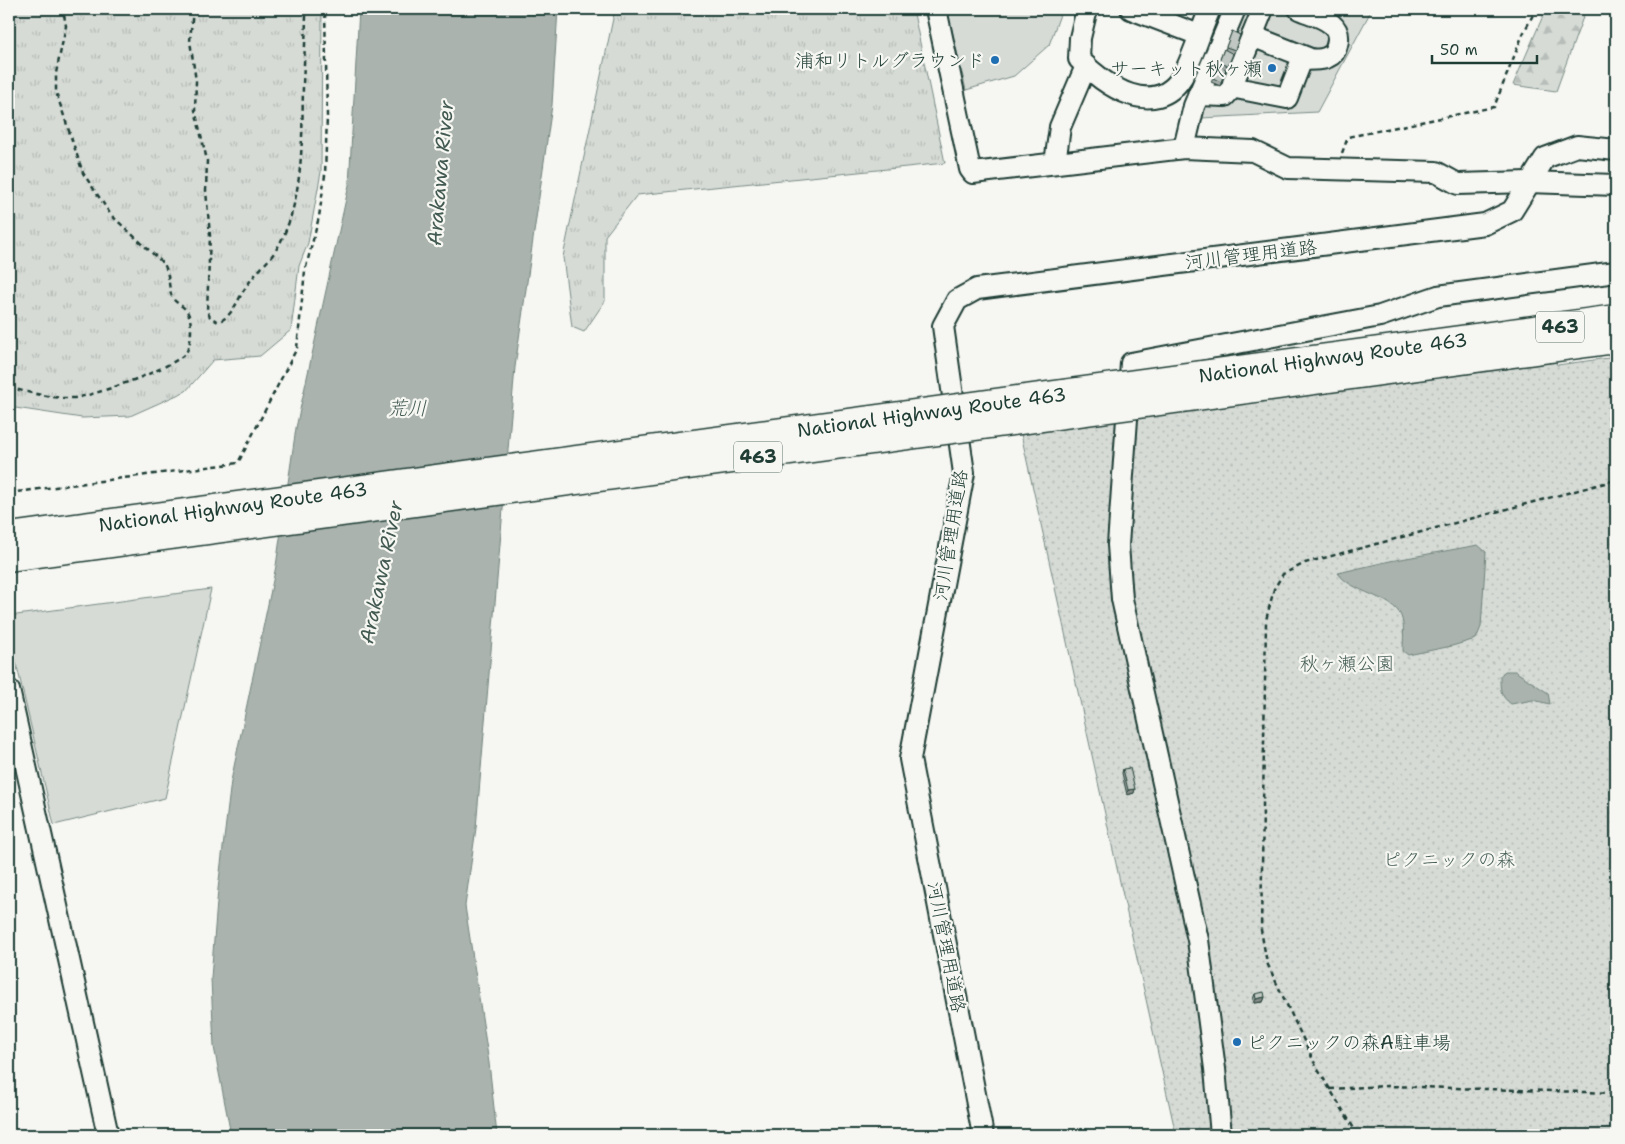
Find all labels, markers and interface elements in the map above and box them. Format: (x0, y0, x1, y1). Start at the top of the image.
scale bar (1432, 32, 1538, 64)
text: 50 m (1440, 40, 1478, 60)
place label: 浦和リトルグラウンド (795, 48, 985, 73)
marker: 浦和リトルグラウンド (989, 54, 1001, 66)
place label: サーキット秋ヶ瀬 (1110, 56, 1262, 81)
marker: サーキット秋ヶ瀬 (1266, 62, 1278, 74)
water label: Arakawa River (421, 99, 459, 247)
street label: 河川管理用道路 (1184, 234, 1319, 275)
road number: 463 (1536, 312, 1584, 342)
street label: National Highway Route 463 (1197, 327, 1469, 388)
street label: National Highway Route 463 (796, 382, 1068, 443)
water label: 荒川 (387, 395, 427, 421)
road number: 463 (734, 442, 782, 472)
street label: 河川管理用道路 (928, 467, 973, 603)
street label: National Highway Route 463 (97, 476, 369, 538)
water label: Arakawa River (353, 498, 409, 646)
park label: 秋ヶ瀬公園 (1299, 651, 1395, 676)
park label: ピクニックの森 (1382, 847, 1516, 872)
street label: 河川管理用道路 (922, 879, 971, 1015)
place label: ピクニックの森A駐車場 (1247, 1030, 1451, 1055)
marker: ピクニックの森A駐車場 (1231, 1036, 1243, 1048)

